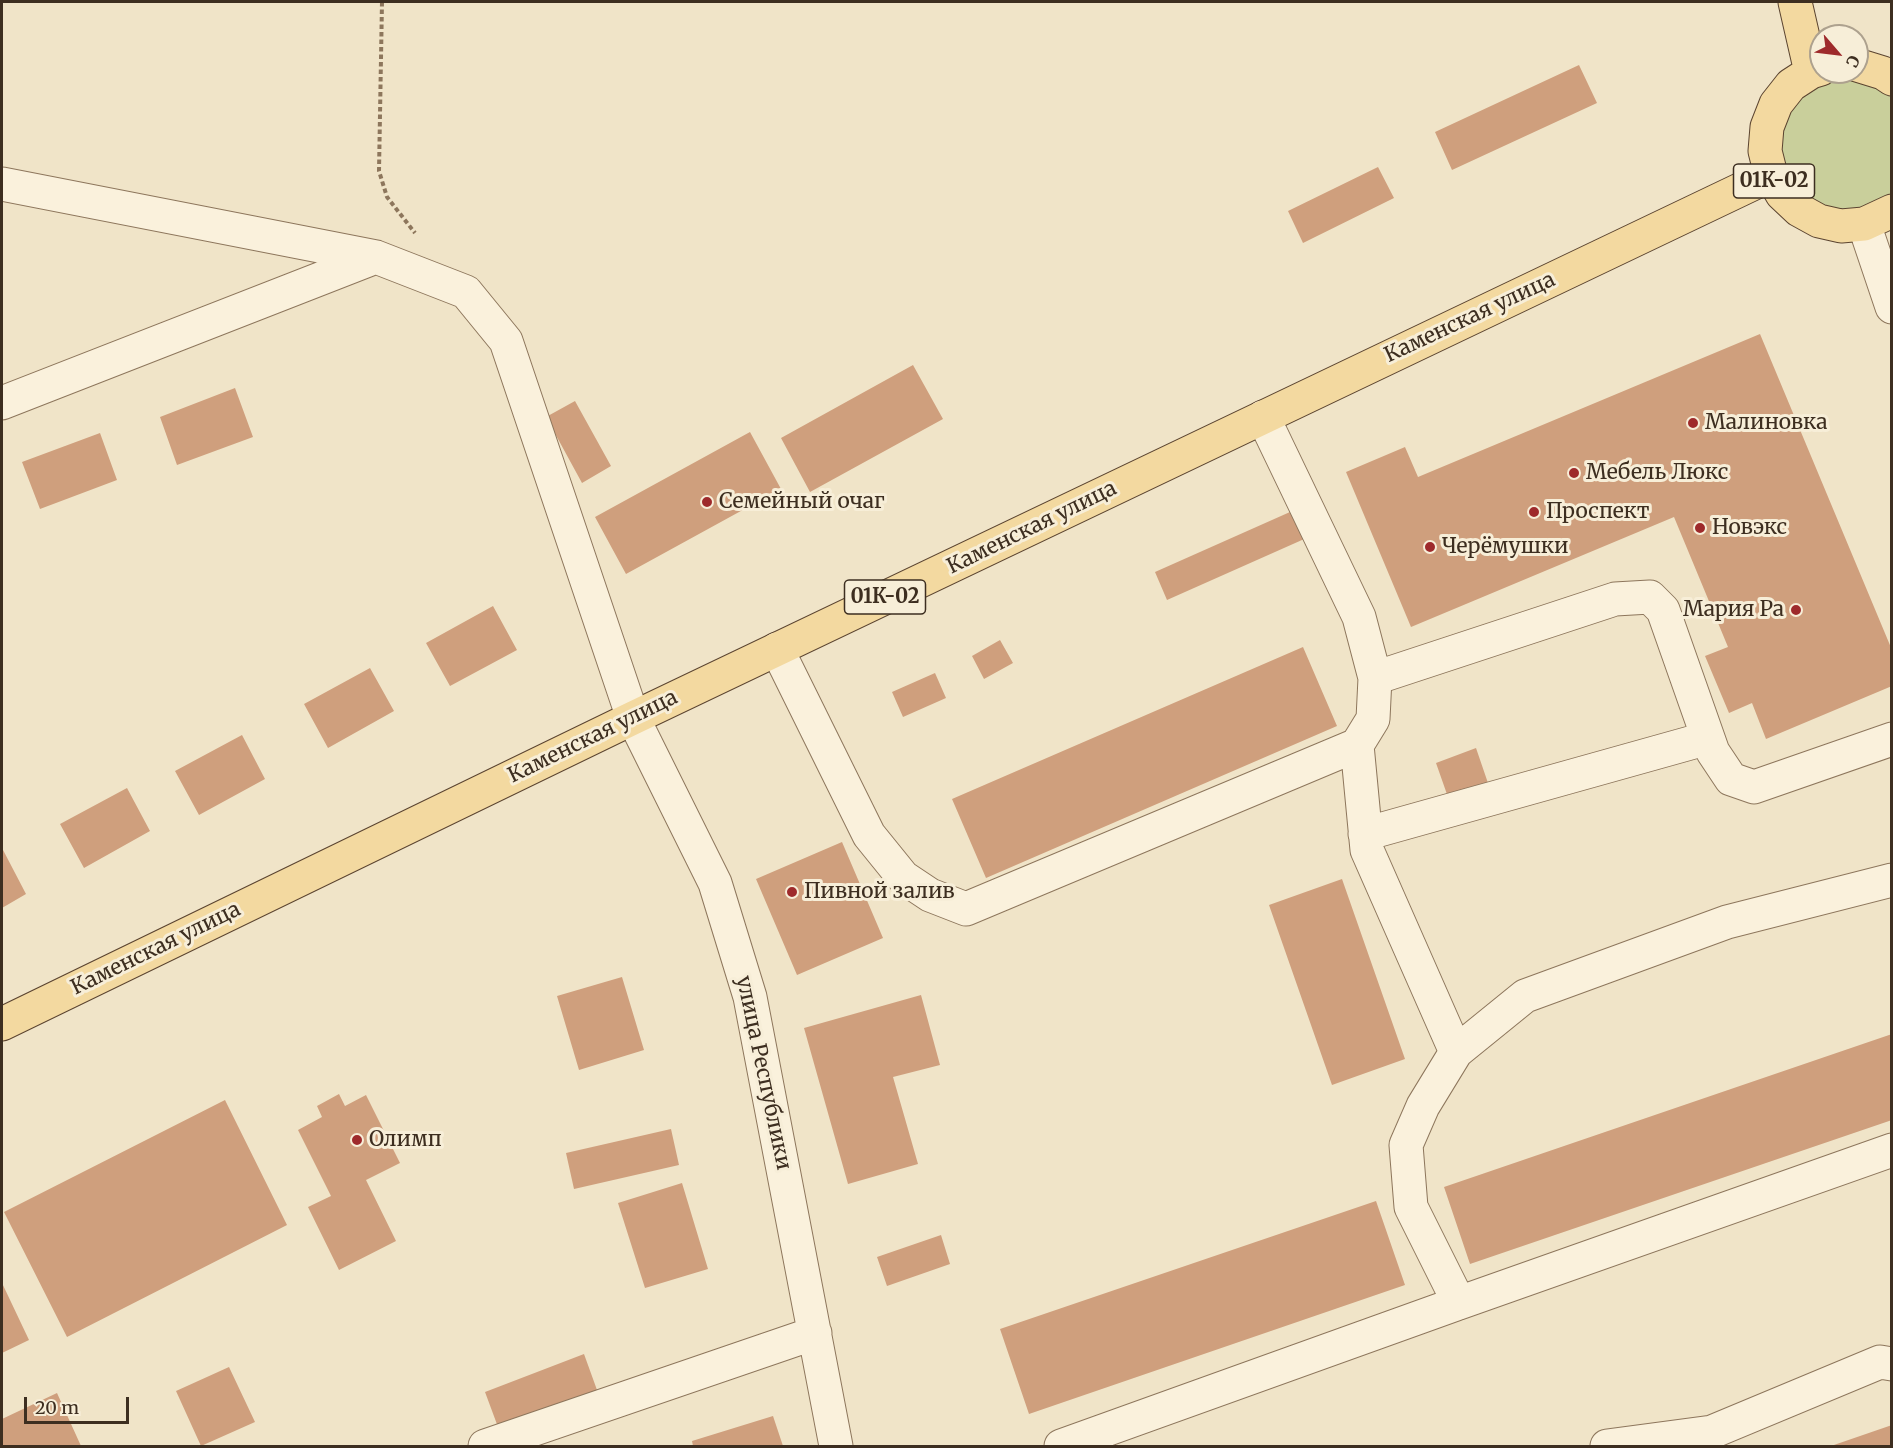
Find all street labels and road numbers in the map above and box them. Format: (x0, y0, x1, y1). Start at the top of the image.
road number: 01К-02 (1734, 164, 1814, 198)
street label: Каменская улица (1381, 267, 1559, 369)
street label: Каменская улица (943, 476, 1121, 580)
road number: 01К-02 (844, 580, 926, 614)
street label: Каменская улица (504, 685, 682, 789)
street label: Каменская улица (67, 897, 245, 1001)
street label: улица Республики (730, 974, 796, 1172)

